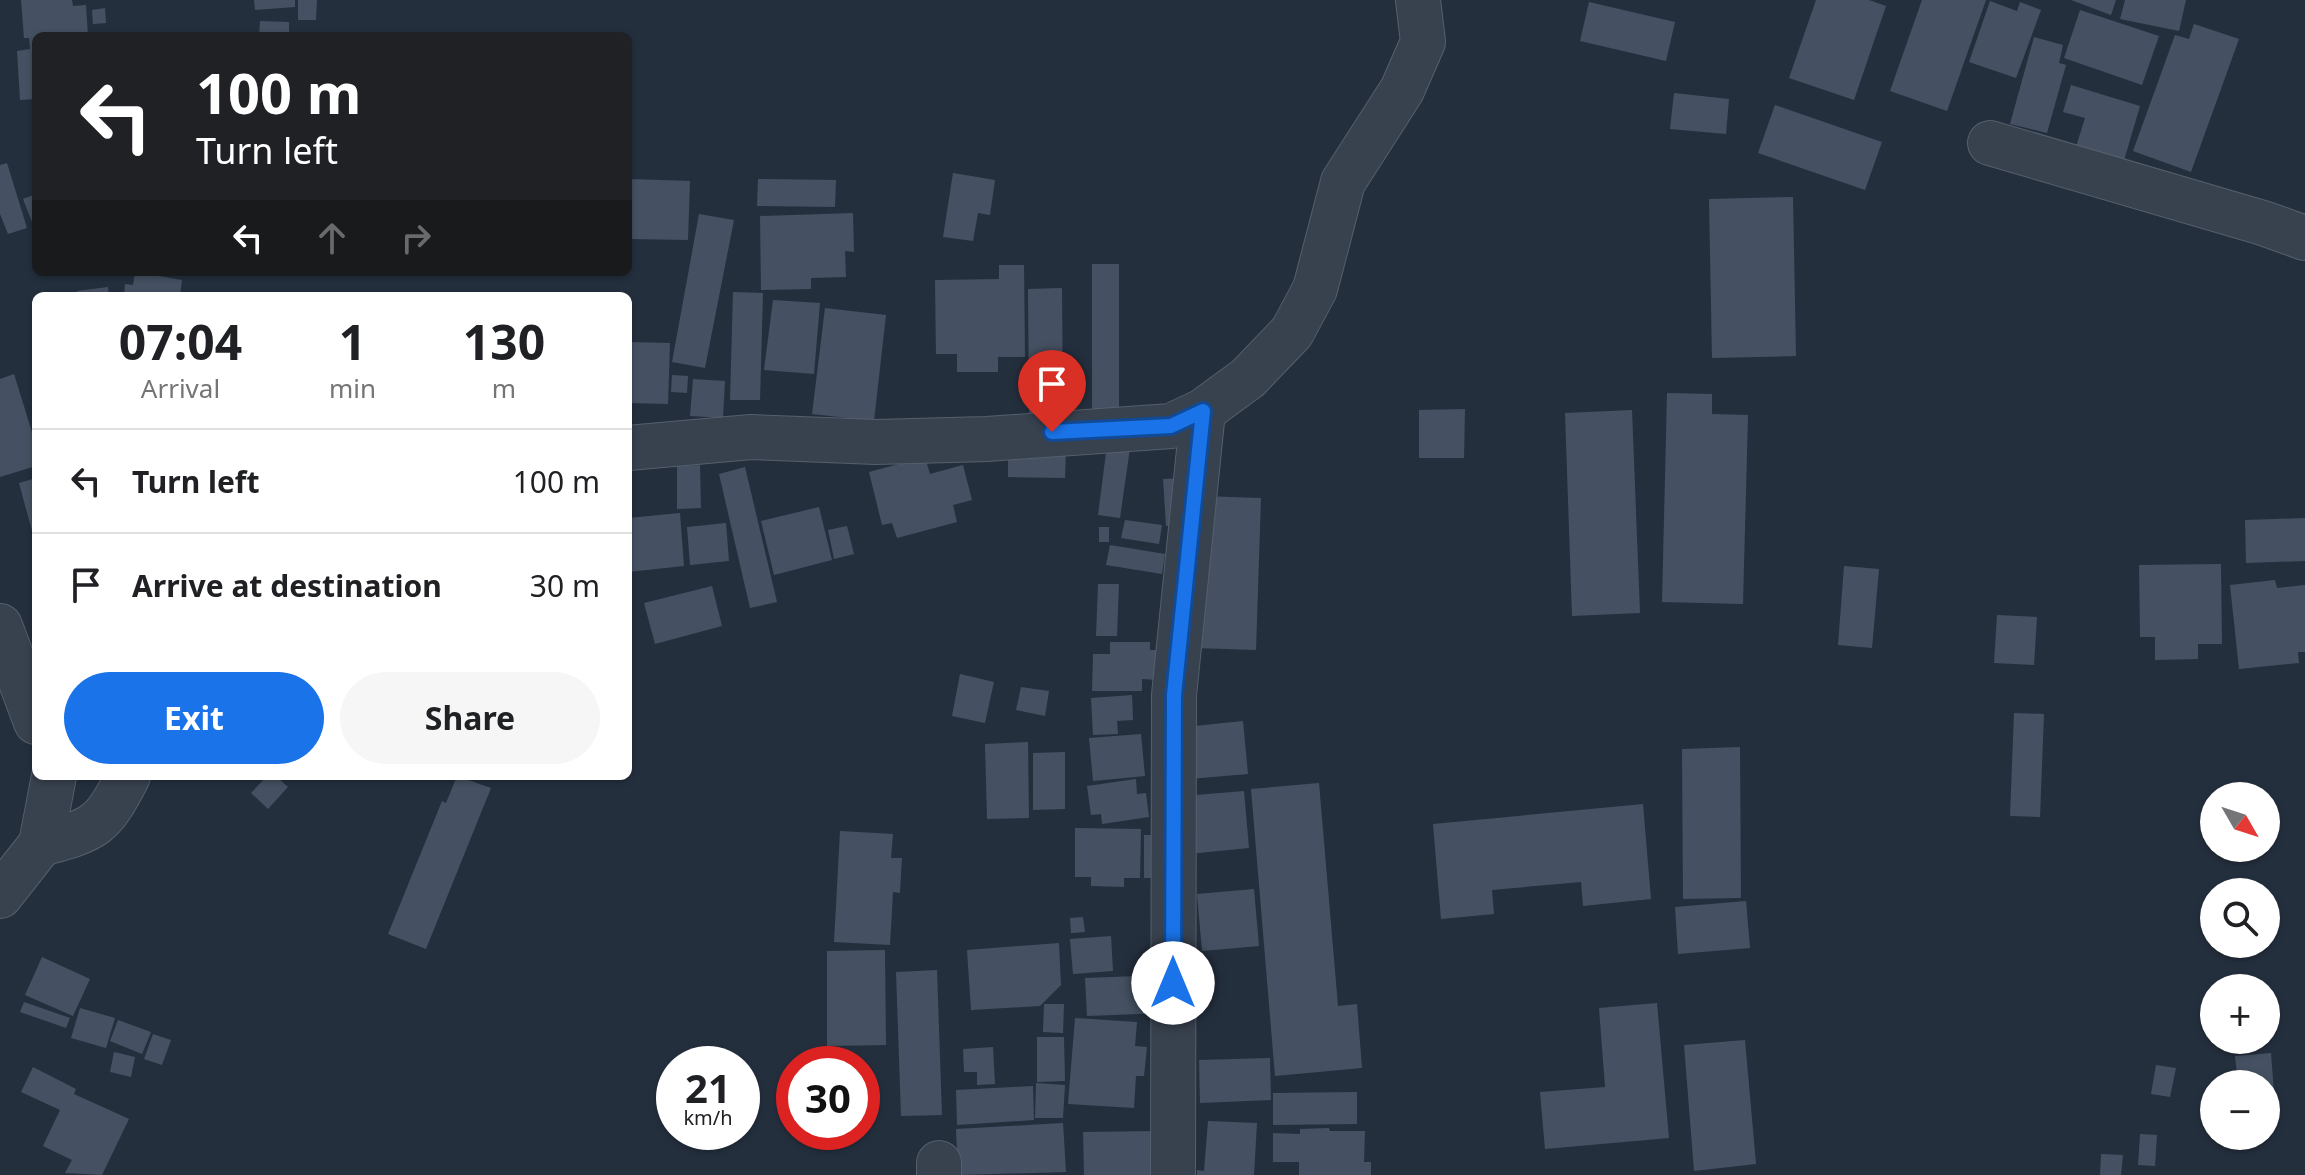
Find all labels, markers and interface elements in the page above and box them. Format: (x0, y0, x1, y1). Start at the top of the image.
text: 100 m (196, 54, 361, 130)
icon: left (64, 64, 168, 168)
text: Turn left (196, 126, 338, 175)
icon: left (226, 216, 270, 260)
icon: ahead (310, 216, 354, 260)
icon: right (394, 216, 438, 260)
text: 07:04 (119, 309, 242, 374)
text: 1 (339, 309, 366, 374)
text: 130 (463, 309, 545, 374)
pin (1018, 350, 1086, 432)
icon: arrive (1030, 362, 1074, 406)
text: Arrival (141, 370, 220, 406)
text: min (329, 370, 376, 406)
text: m (492, 370, 516, 406)
icon: left (64, 459, 108, 503)
text: Turn left (132, 461, 260, 502)
text: 100 m (513, 461, 600, 502)
icon: arrive (64, 563, 108, 607)
text: Arrive at destination (132, 565, 442, 606)
text: 30 m (530, 565, 600, 606)
button: Exit (64, 672, 324, 764)
button: Share (340, 672, 600, 764)
north arrow (2200, 782, 2280, 862)
map controls (2200, 782, 2280, 1150)
button: search (2200, 878, 2280, 958)
position arrow (1131, 941, 1215, 1025)
button: + (2200, 974, 2280, 1054)
speed limit sign: 30 (776, 1046, 880, 1150)
text: 21 (685, 1060, 731, 1115)
button: − (2200, 1070, 2280, 1150)
text: km/h (683, 1104, 733, 1131)

